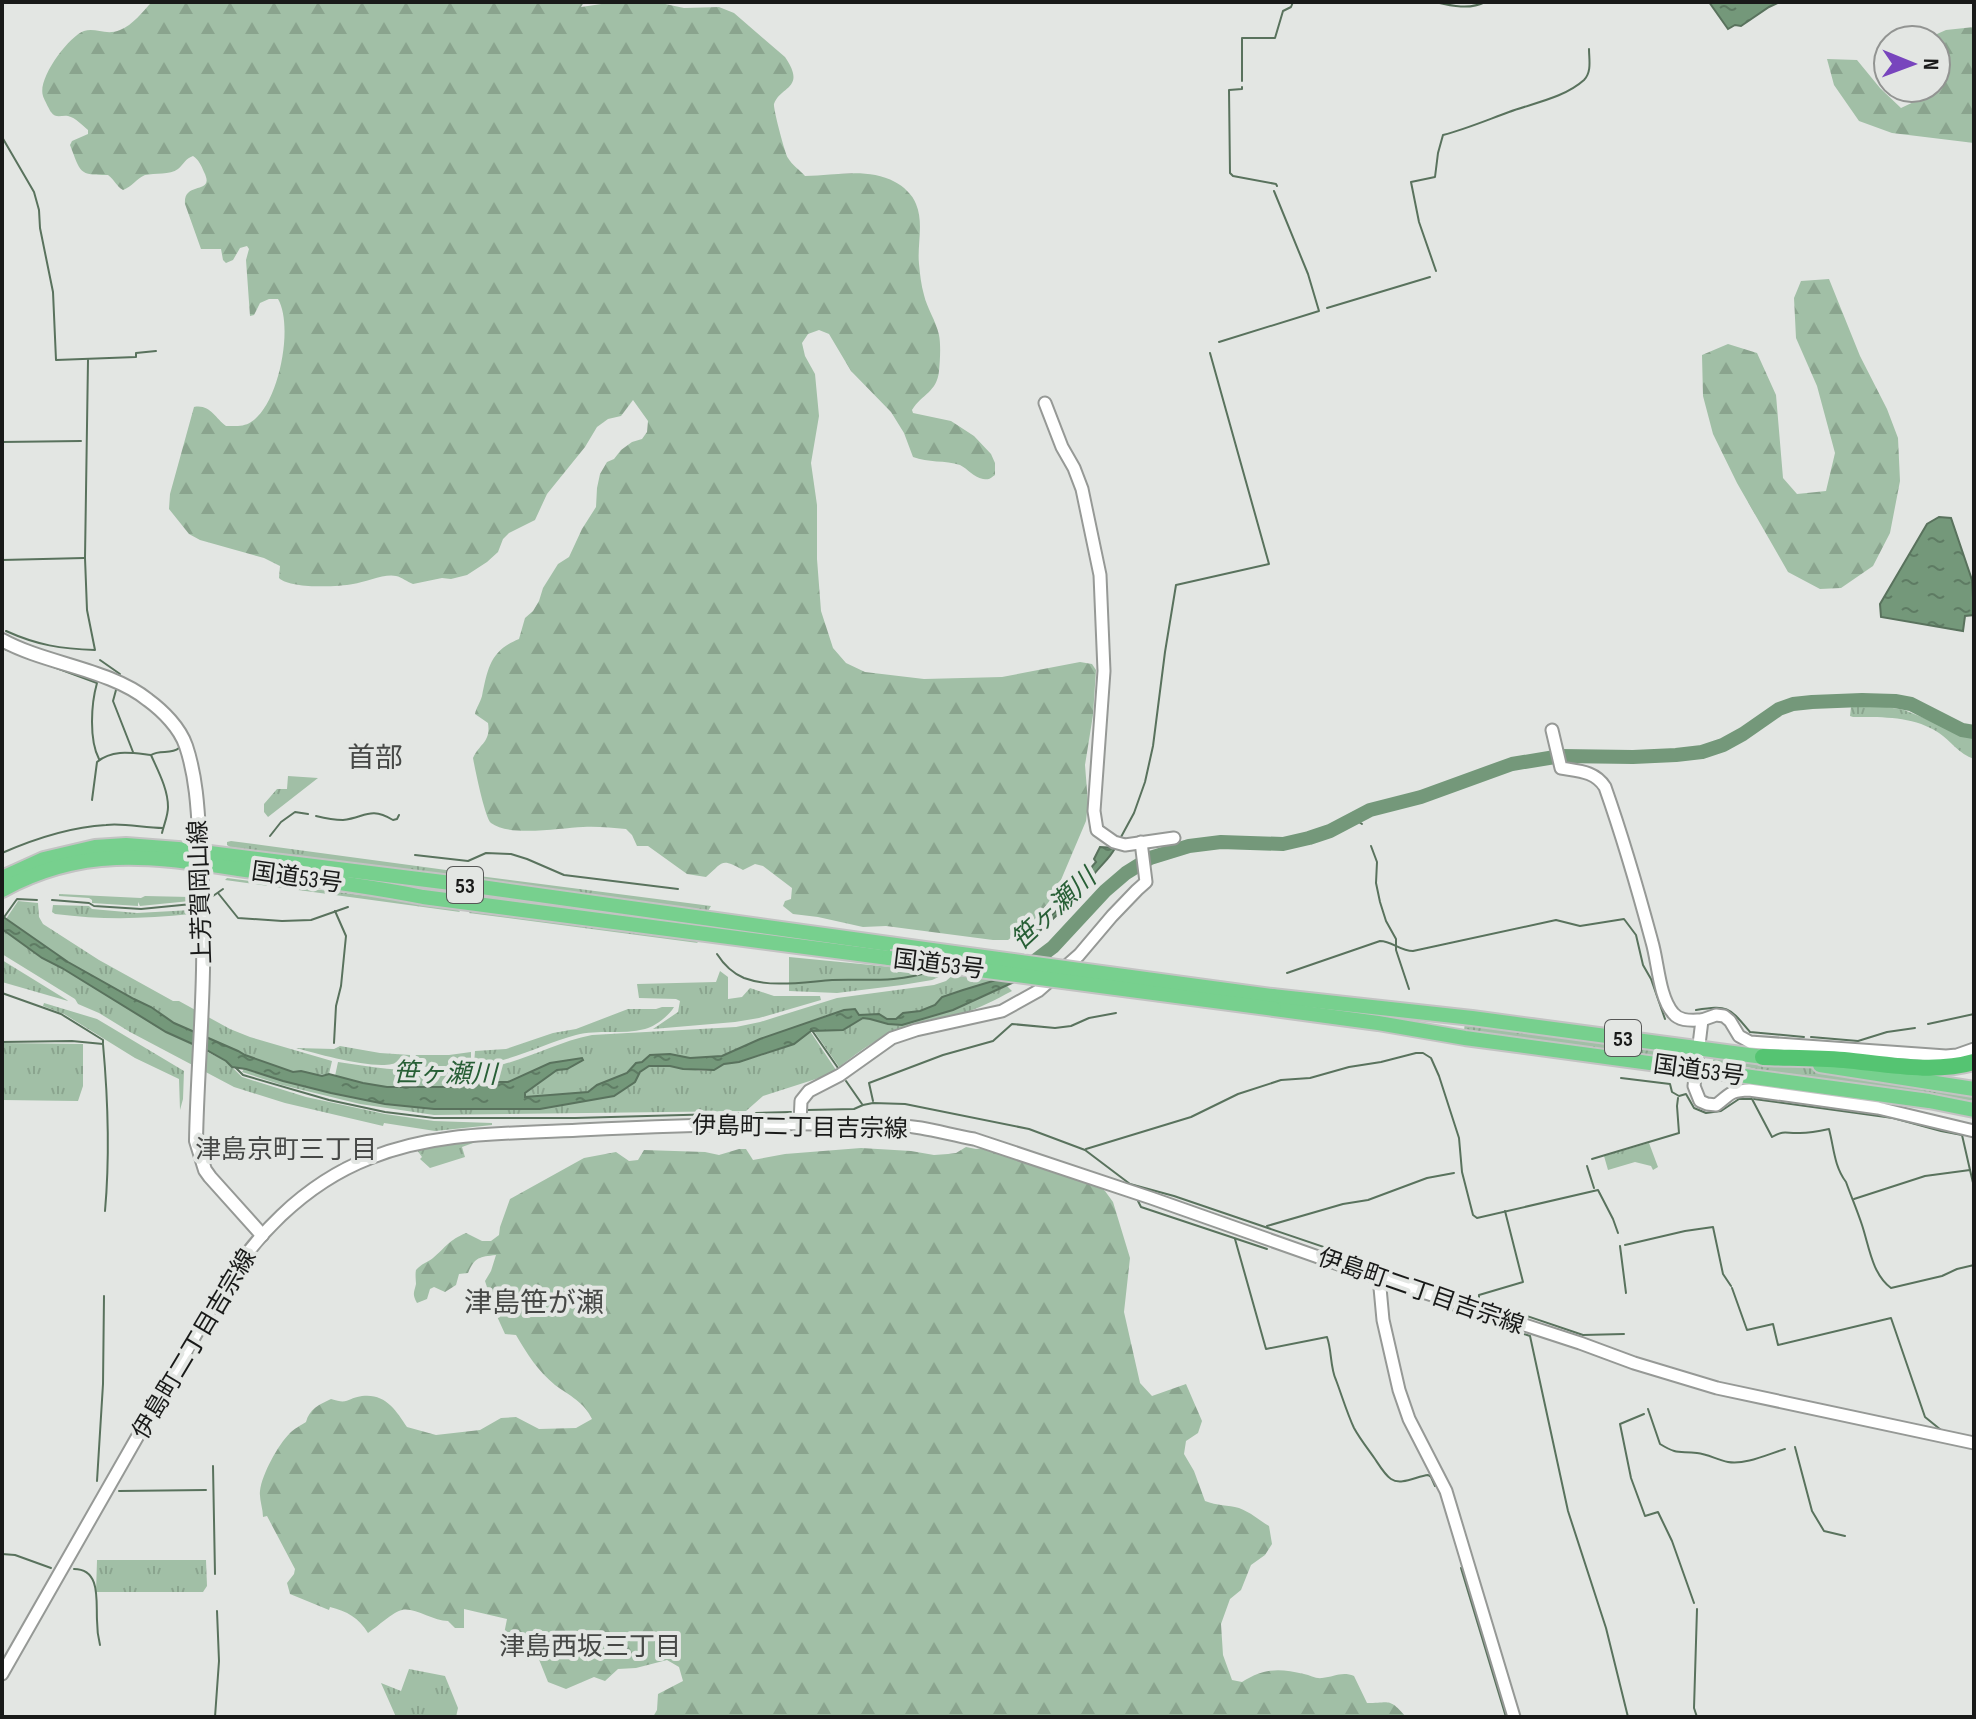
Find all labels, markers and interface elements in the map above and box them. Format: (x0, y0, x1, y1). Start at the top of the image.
north arrow (1872, 24, 1952, 104)
text: N (1917, 58, 1944, 70)
district label: 首部 (347, 742, 403, 775)
street label: 上芳賀岡山線 (183, 820, 218, 964)
street label: 国道53号 (250, 857, 344, 898)
water label: 笹ヶ瀬川 (1005, 861, 1105, 957)
road number: 53 (447, 867, 483, 903)
street label: 国道53号 (892, 945, 986, 984)
road number: 53 (1605, 1020, 1641, 1056)
street label: 国道53号 (1652, 1050, 1746, 1091)
water label: 笹ヶ瀬川 (393, 1058, 500, 1091)
street label: 伊島町二丁目吉宗線 (692, 1111, 908, 1144)
district label: 津島京町三丁目 (195, 1135, 377, 1166)
street label: 伊島町二丁目吉宗線 (1314, 1243, 1528, 1340)
street label: 伊島町二丁目吉宗線 (126, 1244, 262, 1444)
district label: 津島笹が瀬 (464, 1287, 604, 1320)
district label: 津島西坂三丁目 (499, 1632, 681, 1663)

